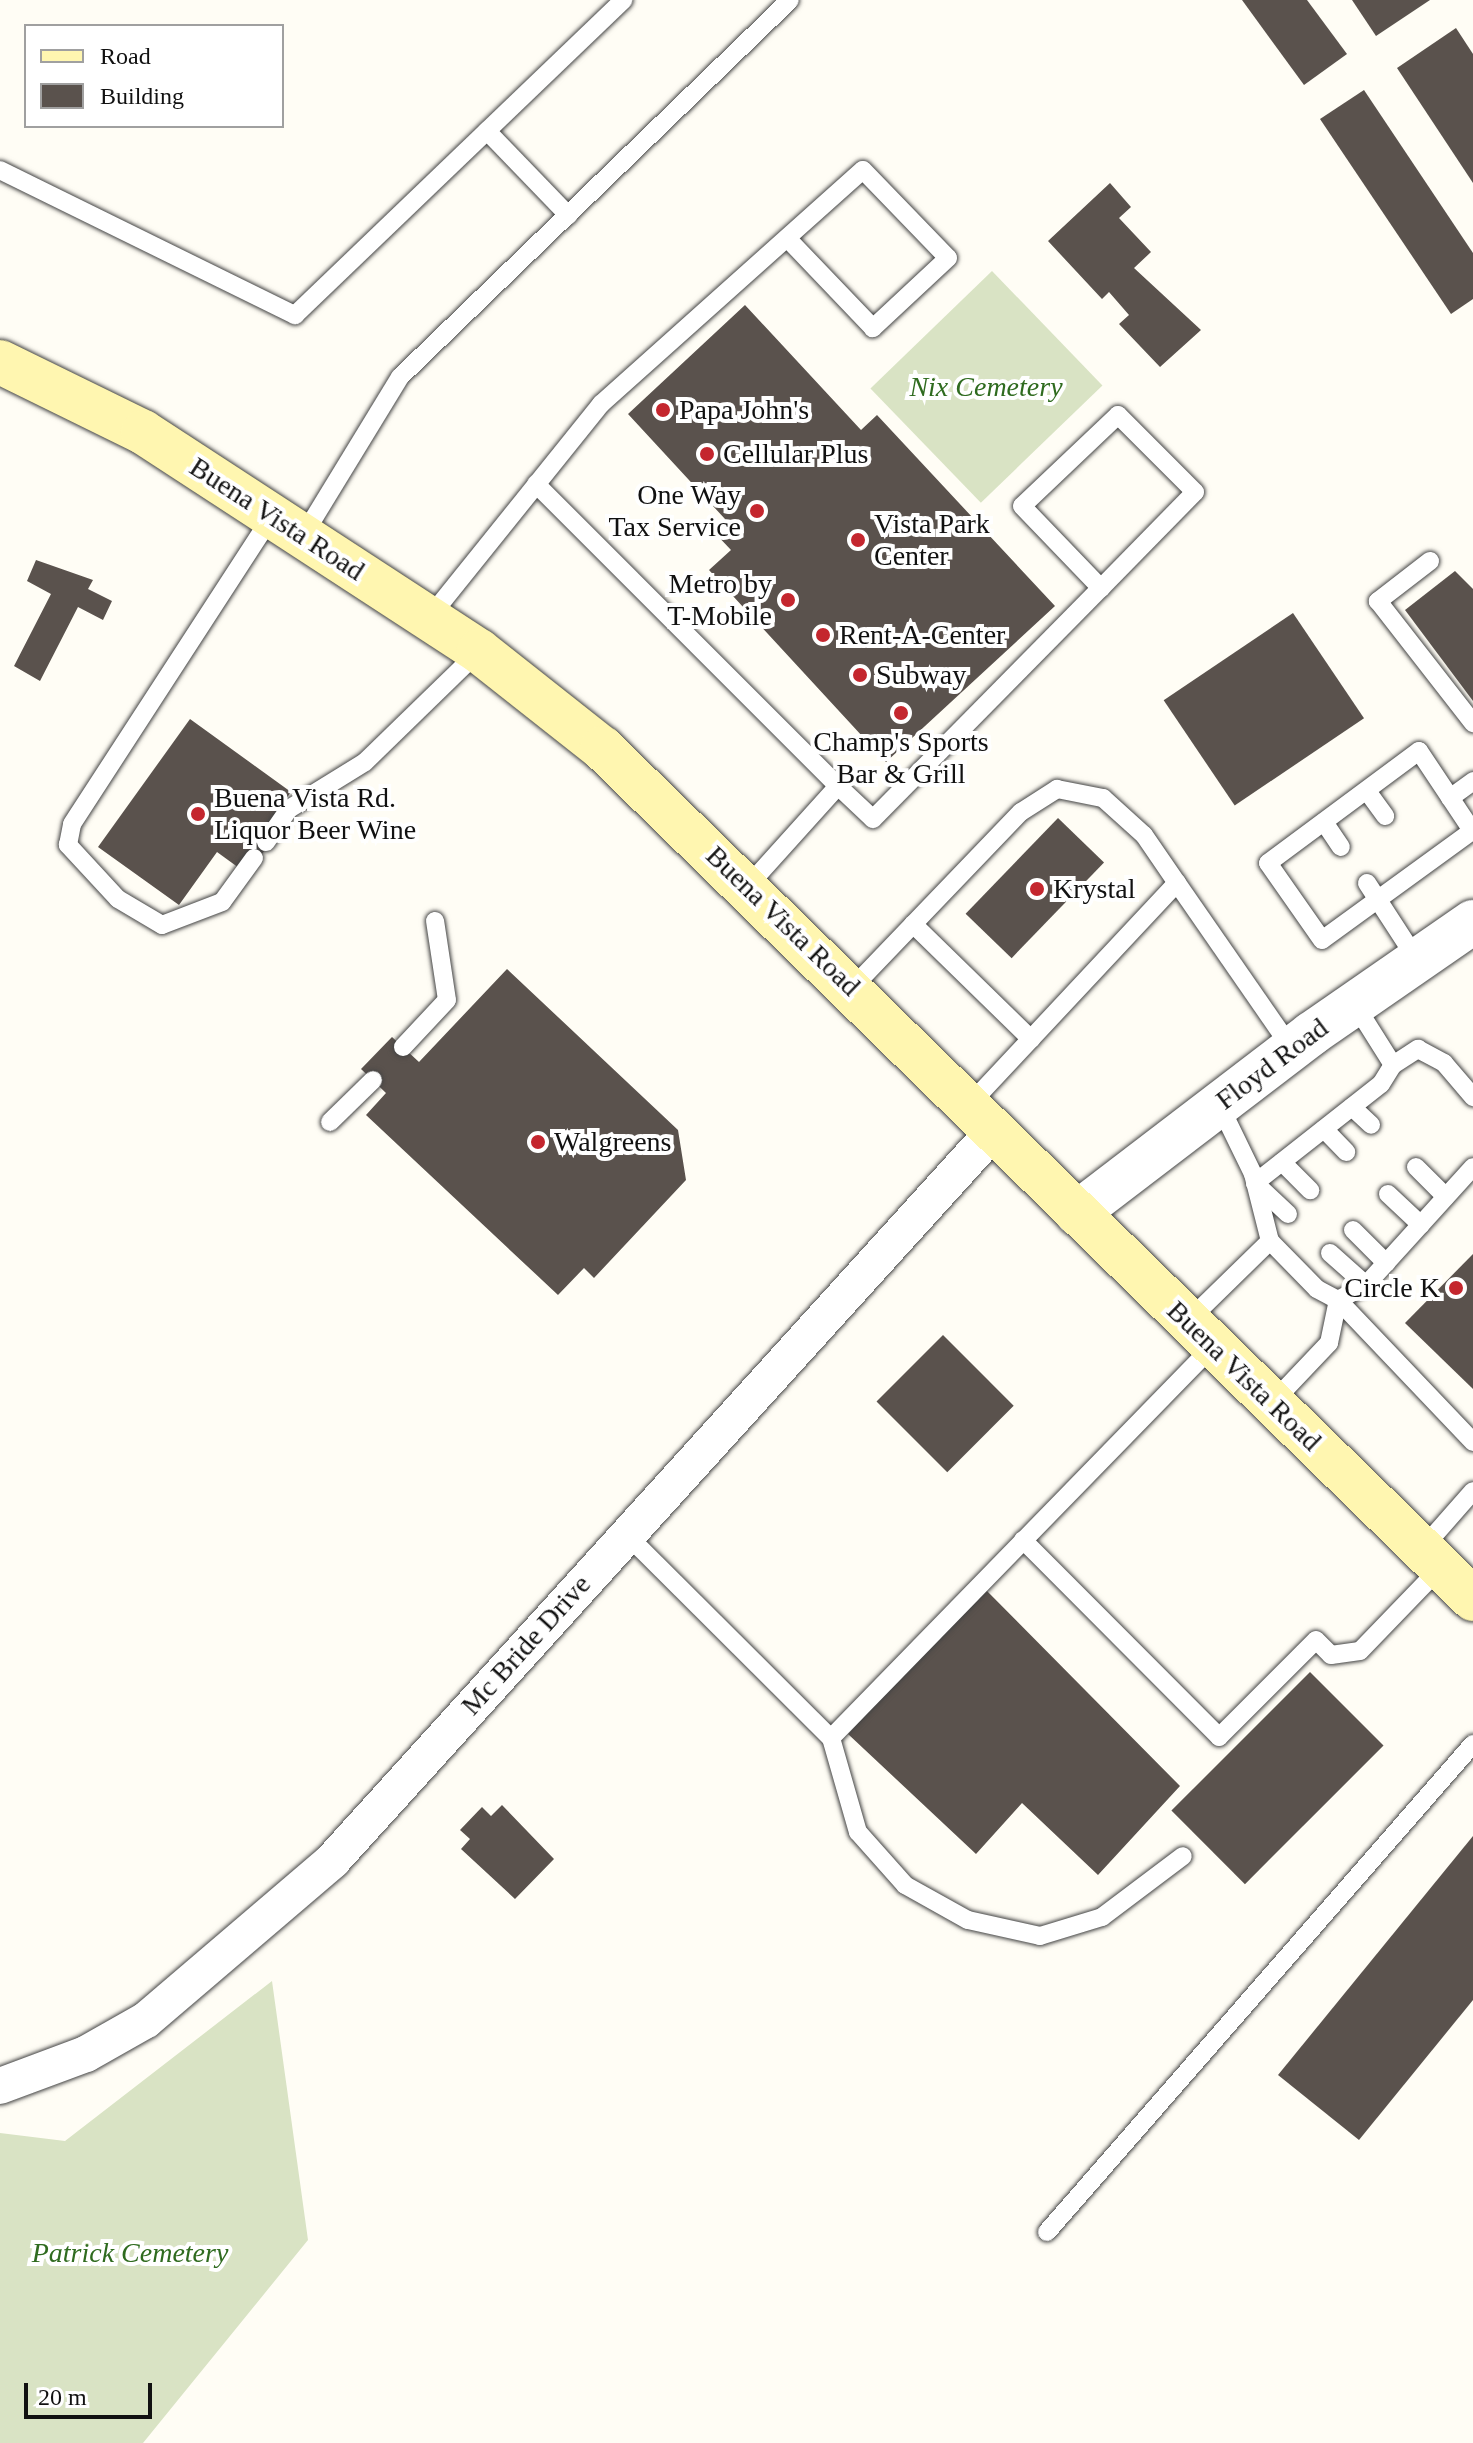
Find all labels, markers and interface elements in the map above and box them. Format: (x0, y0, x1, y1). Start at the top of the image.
legend (24, 24, 284, 128)
text: Road (100, 43, 151, 69)
text: Building (100, 83, 184, 109)
park label: Nix Cemetery (909, 370, 1063, 404)
place label: Papa John's (679, 393, 809, 427)
marker: Papa John's (654, 401, 672, 419)
place label: Cellular Plus (723, 437, 868, 471)
marker: Cellular Plus (698, 445, 716, 463)
street label: Buena Vista Road (183, 450, 371, 588)
place label: One Way Tax Service (608, 478, 741, 544)
marker: One Way Tax Service (748, 502, 766, 520)
place label: Vista Park Center (874, 507, 990, 573)
marker: Vista Park Center (849, 531, 867, 549)
place label: Metro by T-Mobile (667, 567, 772, 633)
marker: Metro by T-Mobile (779, 591, 797, 609)
place label: Rent-A-Center (839, 618, 1005, 652)
marker: Rent-A-Center (814, 626, 832, 644)
place label: Subway (876, 658, 966, 692)
marker: Subway (851, 666, 869, 684)
marker: Champ's Sports Bar & Grill (892, 704, 910, 722)
place label: Champ's Sports Bar & Grill (813, 725, 989, 791)
place label: Buena Vista Rd. Liquor Beer Wine (214, 781, 417, 847)
marker: Buena Vista Rd. Liquor Beer Wine (189, 805, 207, 823)
street label: Buena Vista Road (699, 839, 867, 1003)
place label: Krystal (1053, 872, 1135, 906)
marker: Krystal (1028, 880, 1046, 898)
street label: Floyd Road (1209, 1011, 1335, 1117)
place label: Walgreens (554, 1125, 671, 1159)
marker: Walgreens (529, 1133, 547, 1151)
place label: Circle K (1344, 1271, 1440, 1305)
marker: Circle K (1447, 1279, 1465, 1297)
street label: Buena Vista Road (1160, 1294, 1328, 1458)
street label: Mc Bride Drive (454, 1568, 598, 1722)
park label: Patrick Cemetery (32, 2236, 228, 2270)
scale bar (28, 2367, 156, 2417)
text: 20 m (38, 2384, 87, 2410)

